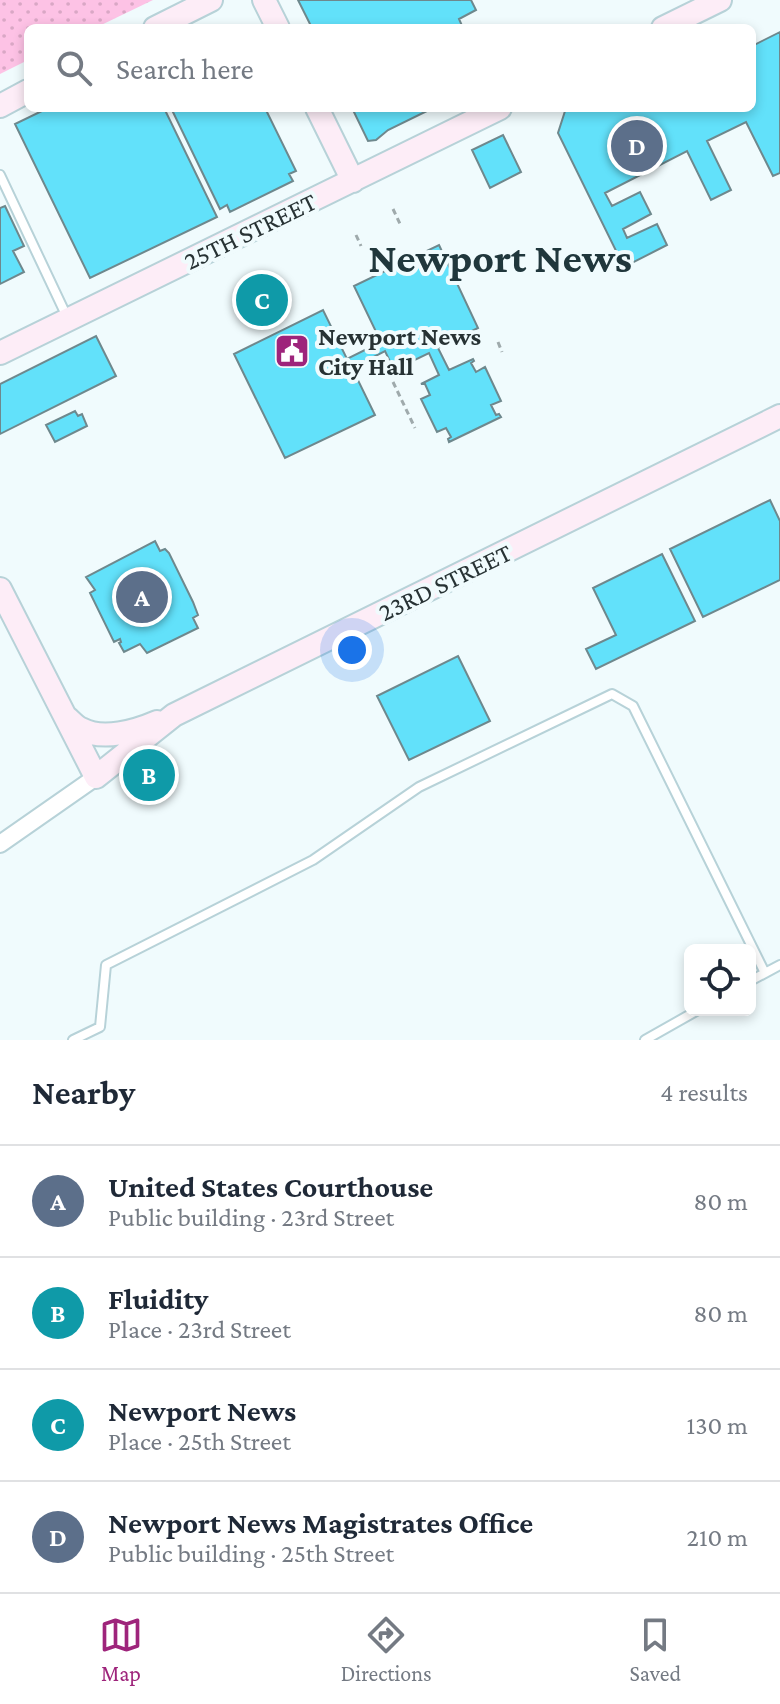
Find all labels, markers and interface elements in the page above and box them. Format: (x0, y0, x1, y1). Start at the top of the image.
search box (24, 24, 756, 112)
icon: search (52, 46, 96, 90)
text: Search here (116, 52, 254, 85)
pin: D (611, 116, 663, 176)
street label: 25TH STREET (179, 187, 321, 276)
district label: Newport News (368, 234, 632, 281)
pin: C (236, 270, 288, 330)
place label: Newport News City Hall (318, 322, 481, 381)
public building icon: Newport News City Hall (273, 332, 311, 370)
street label: 23RD STREET (374, 538, 516, 627)
pin: A (116, 567, 168, 627)
your location (332, 630, 372, 670)
pin: B (123, 745, 175, 805)
map controls (684, 944, 756, 1016)
button: locate (684, 944, 756, 1016)
text: Nearby (32, 1074, 135, 1111)
text: 4 results (660, 1078, 748, 1107)
text: United States Courthouse (108, 1170, 433, 1203)
text: A (50, 1187, 66, 1216)
text: 80 m (694, 1187, 748, 1216)
text: Public building · 23rd Street (108, 1203, 394, 1232)
text: Fluidity (108, 1282, 208, 1315)
text: B (50, 1299, 66, 1328)
text: 80 m (694, 1299, 748, 1328)
text: Place · 23rd Street (108, 1315, 291, 1344)
text: Newport News (108, 1394, 296, 1427)
text: C (50, 1411, 66, 1440)
text: 130 m (687, 1411, 748, 1440)
text: Place · 25th Street (108, 1427, 291, 1456)
text: Newport News Magistrates Office (108, 1506, 533, 1539)
text: D (49, 1523, 67, 1552)
text: 210 m (687, 1523, 748, 1552)
text: Public building · 25th Street (108, 1539, 394, 1568)
tab: Map (99, 1613, 143, 1686)
tab: Directions (341, 1613, 432, 1686)
tab: Saved (630, 1613, 681, 1686)

